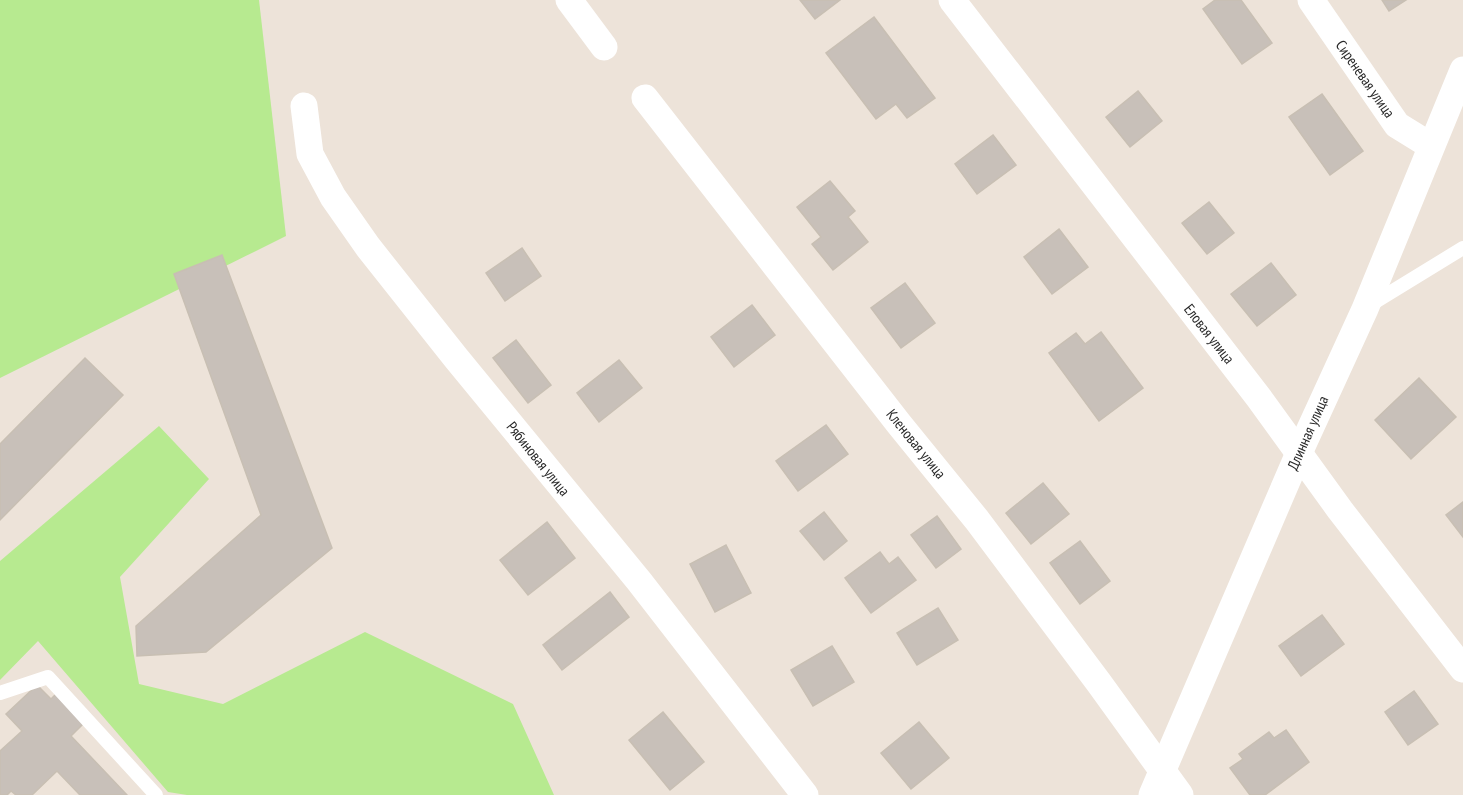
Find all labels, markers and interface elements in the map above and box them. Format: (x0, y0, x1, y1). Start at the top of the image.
street label: Сиреневая улица (1332, 36, 1399, 121)
street label: Еловая улица (1180, 300, 1239, 367)
street label: Длинная улица (1283, 393, 1332, 473)
street label: Кленовая улица (882, 405, 950, 482)
street label: Рябиновая улица (503, 418, 574, 500)

